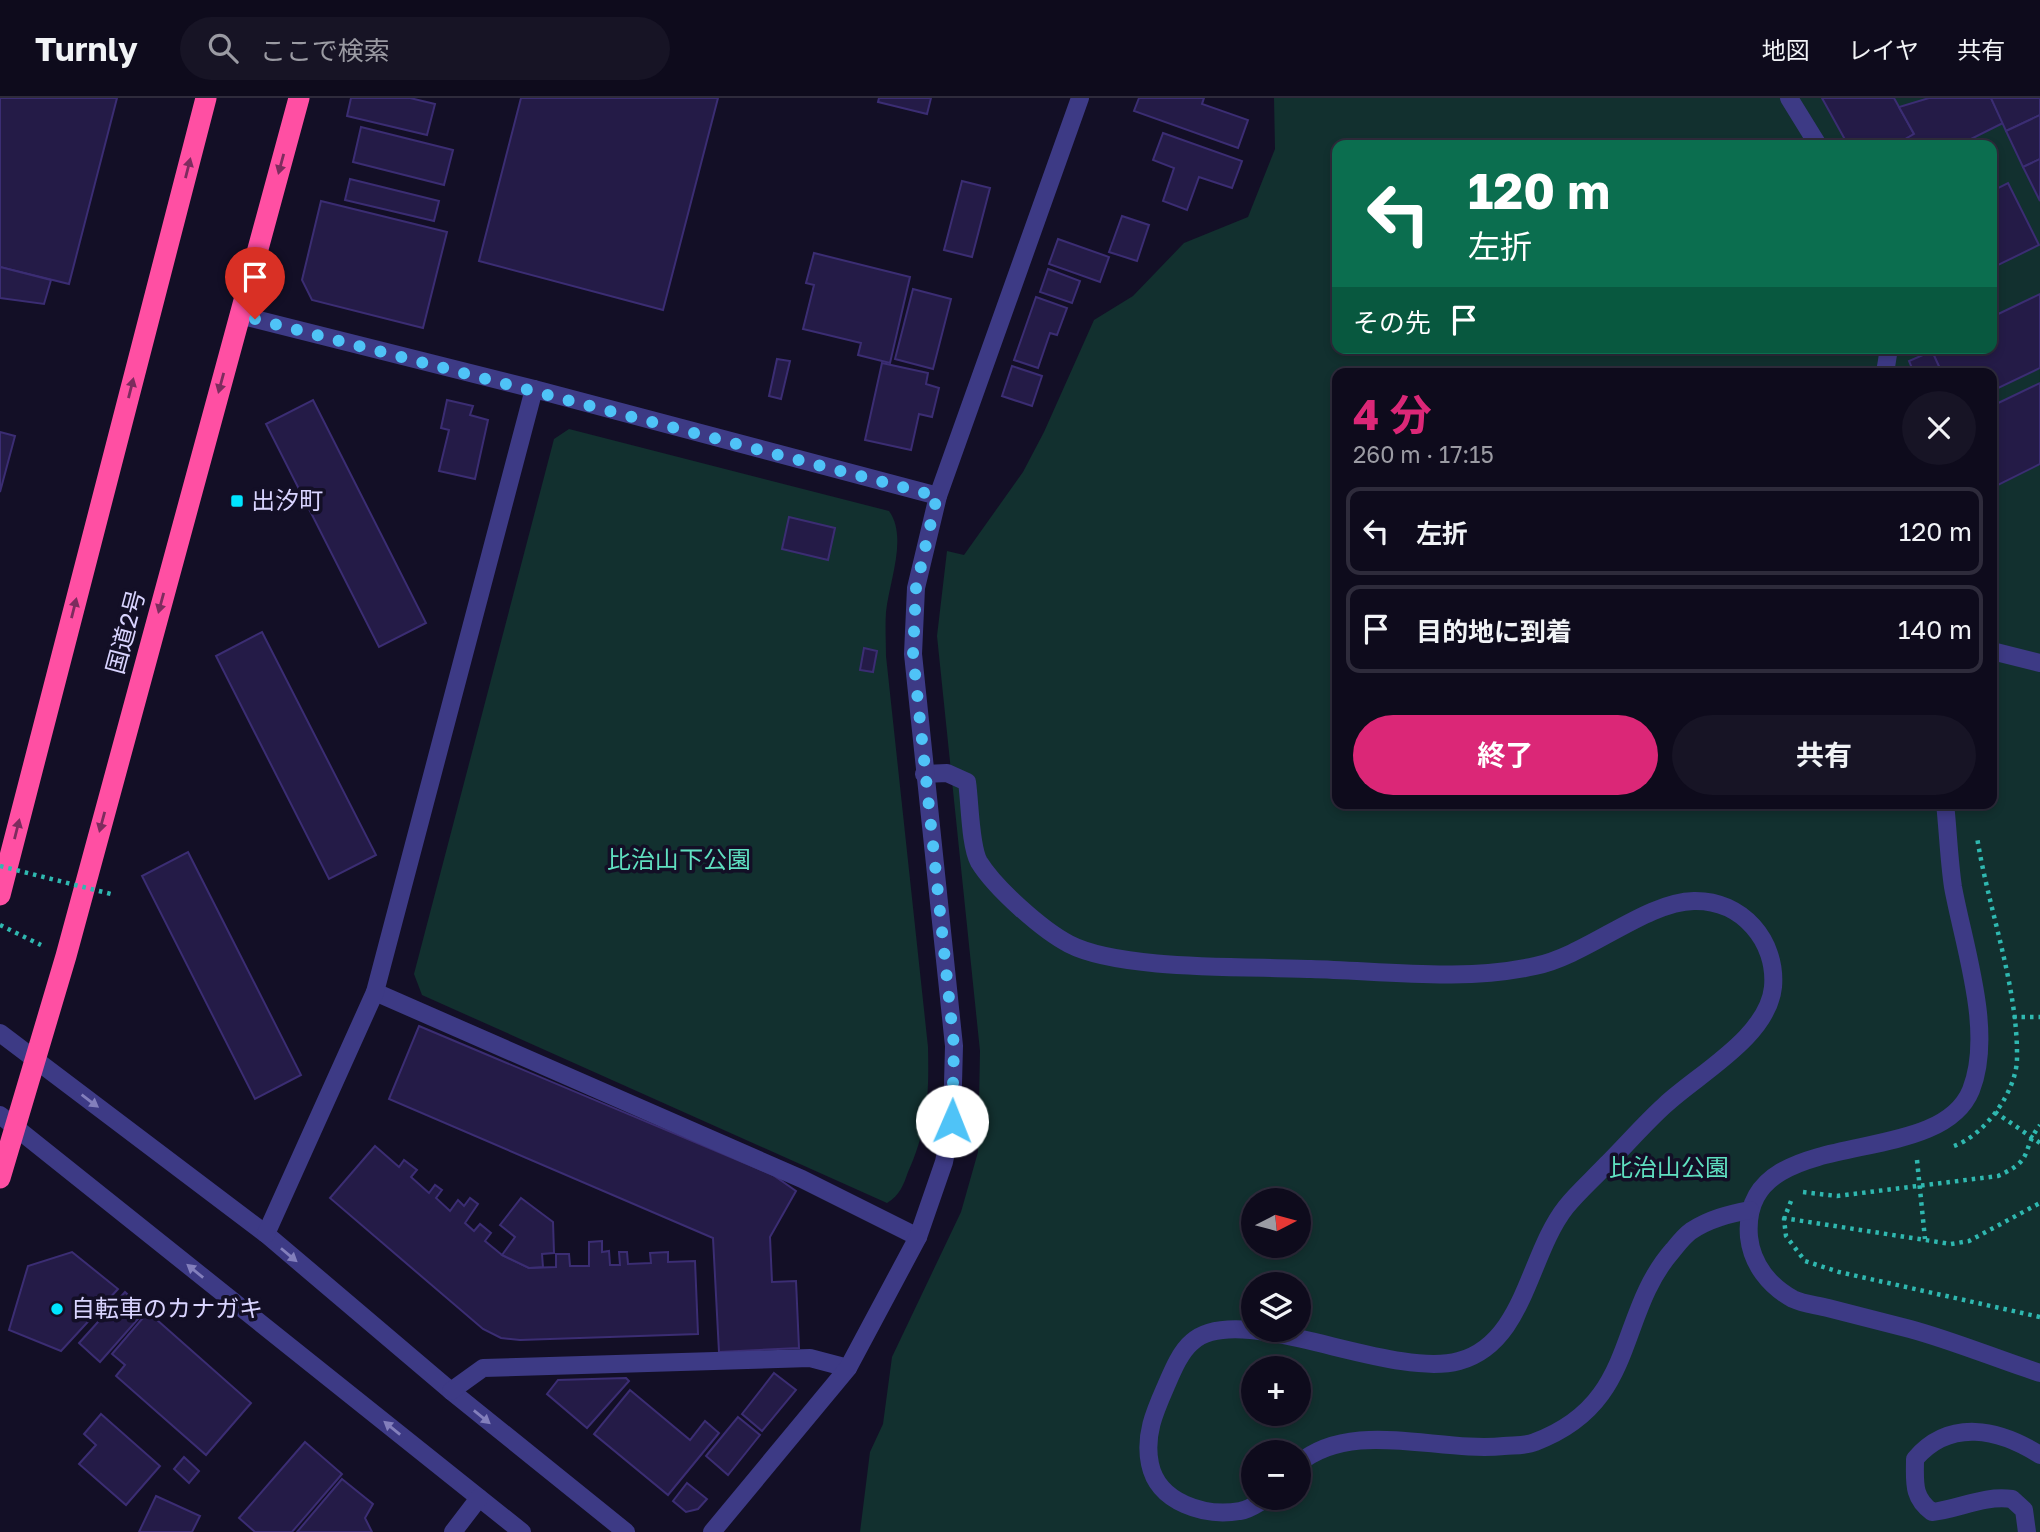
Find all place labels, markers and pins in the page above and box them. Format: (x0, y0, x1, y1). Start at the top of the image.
pin (225, 247, 285, 319)
place label: 出汐町 (251, 485, 323, 514)
marker: 出汐町 (229, 493, 245, 509)
place label: 自転車のカナガキ (71, 1293, 263, 1322)
marker: 自転車のカナガキ (49, 1301, 65, 1317)

